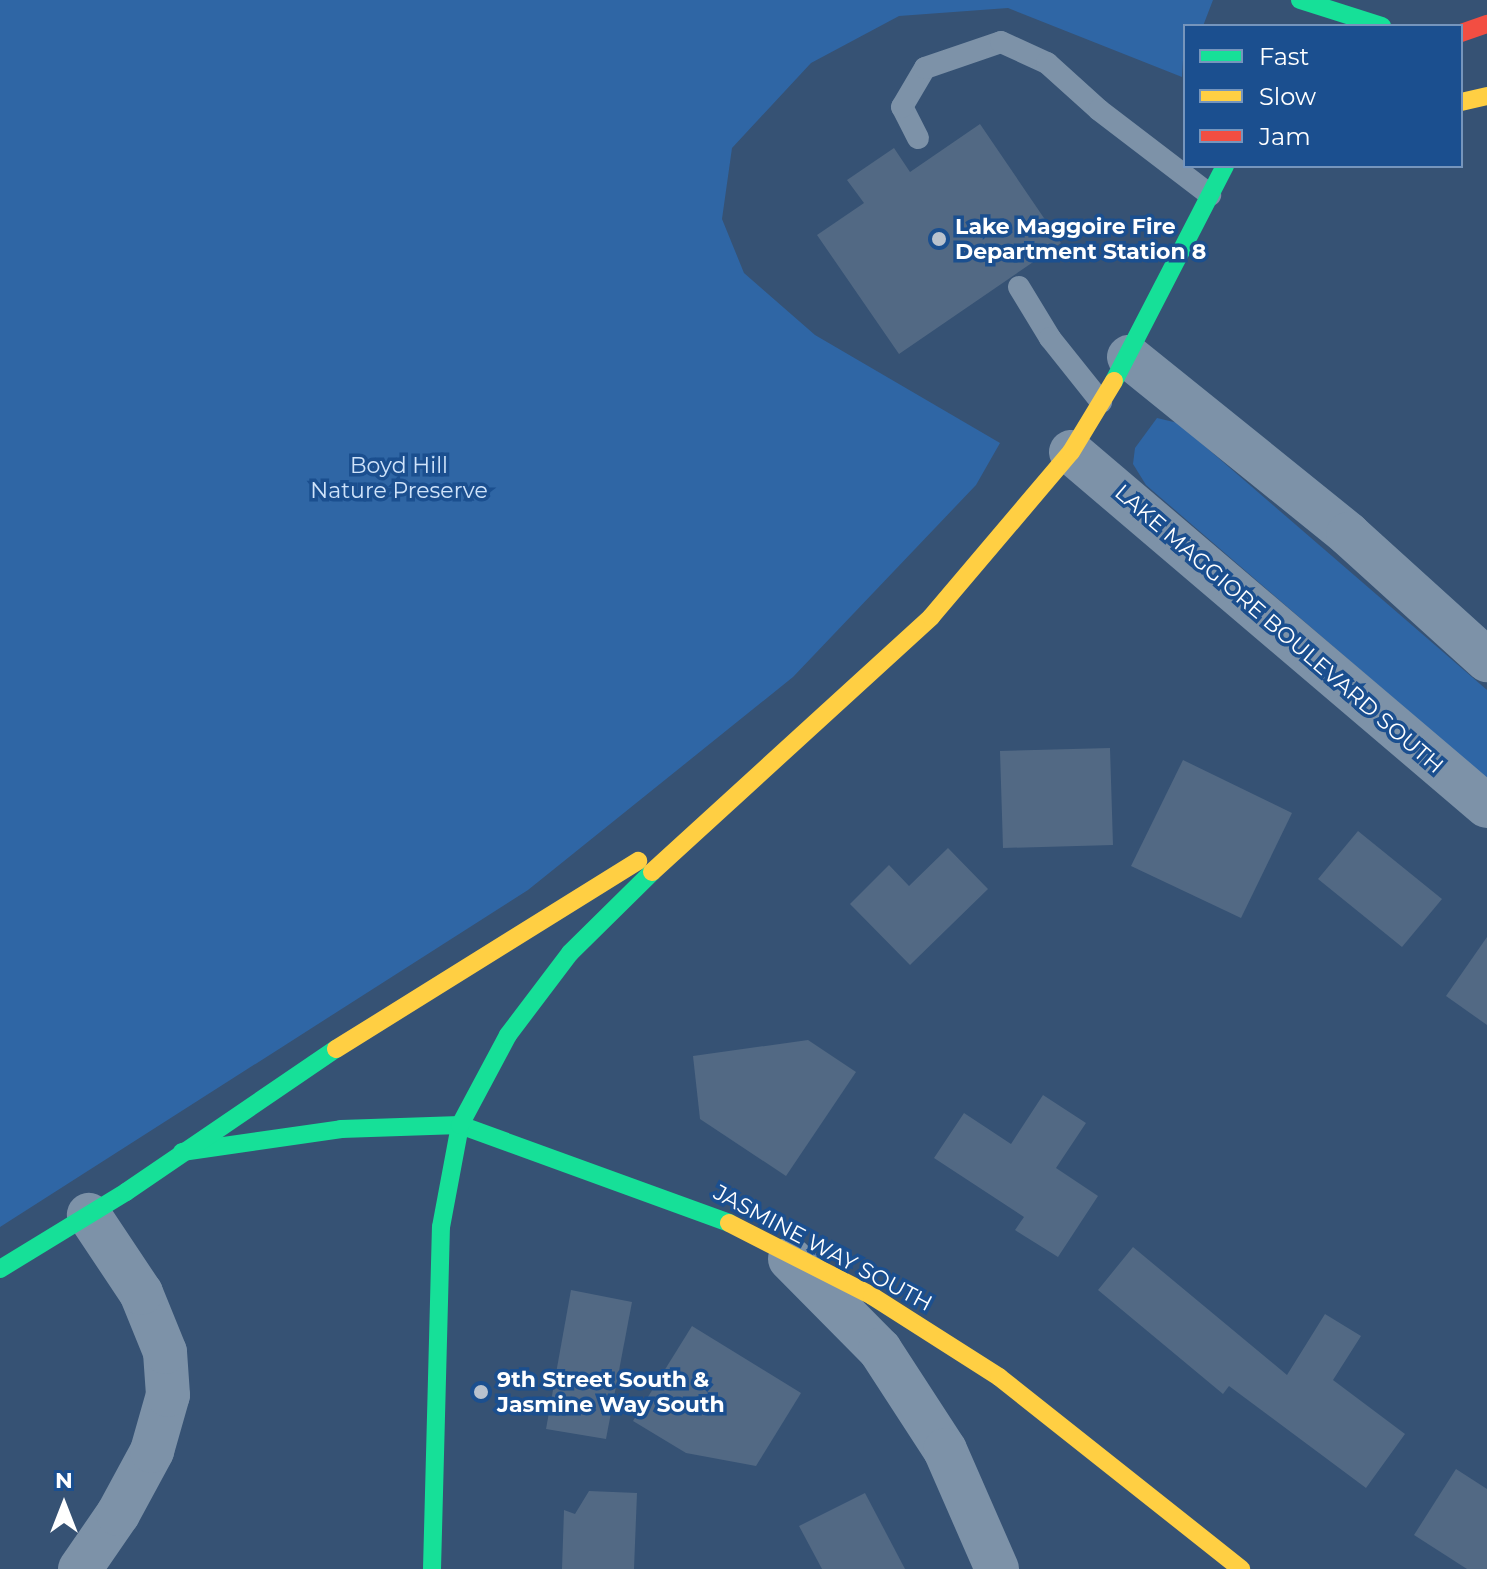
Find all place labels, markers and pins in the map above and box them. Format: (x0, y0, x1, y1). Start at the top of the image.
place label: Lake Maggoire Fire Department Station 8 (955, 213, 1206, 264)
marker: Lake Maggoire Fire Department Station 8 (930, 230, 948, 248)
place label: 9th Street South & Jasmine Way South (497, 1366, 725, 1418)
marker: 9th Street South & Jasmine Way South (472, 1383, 490, 1401)

